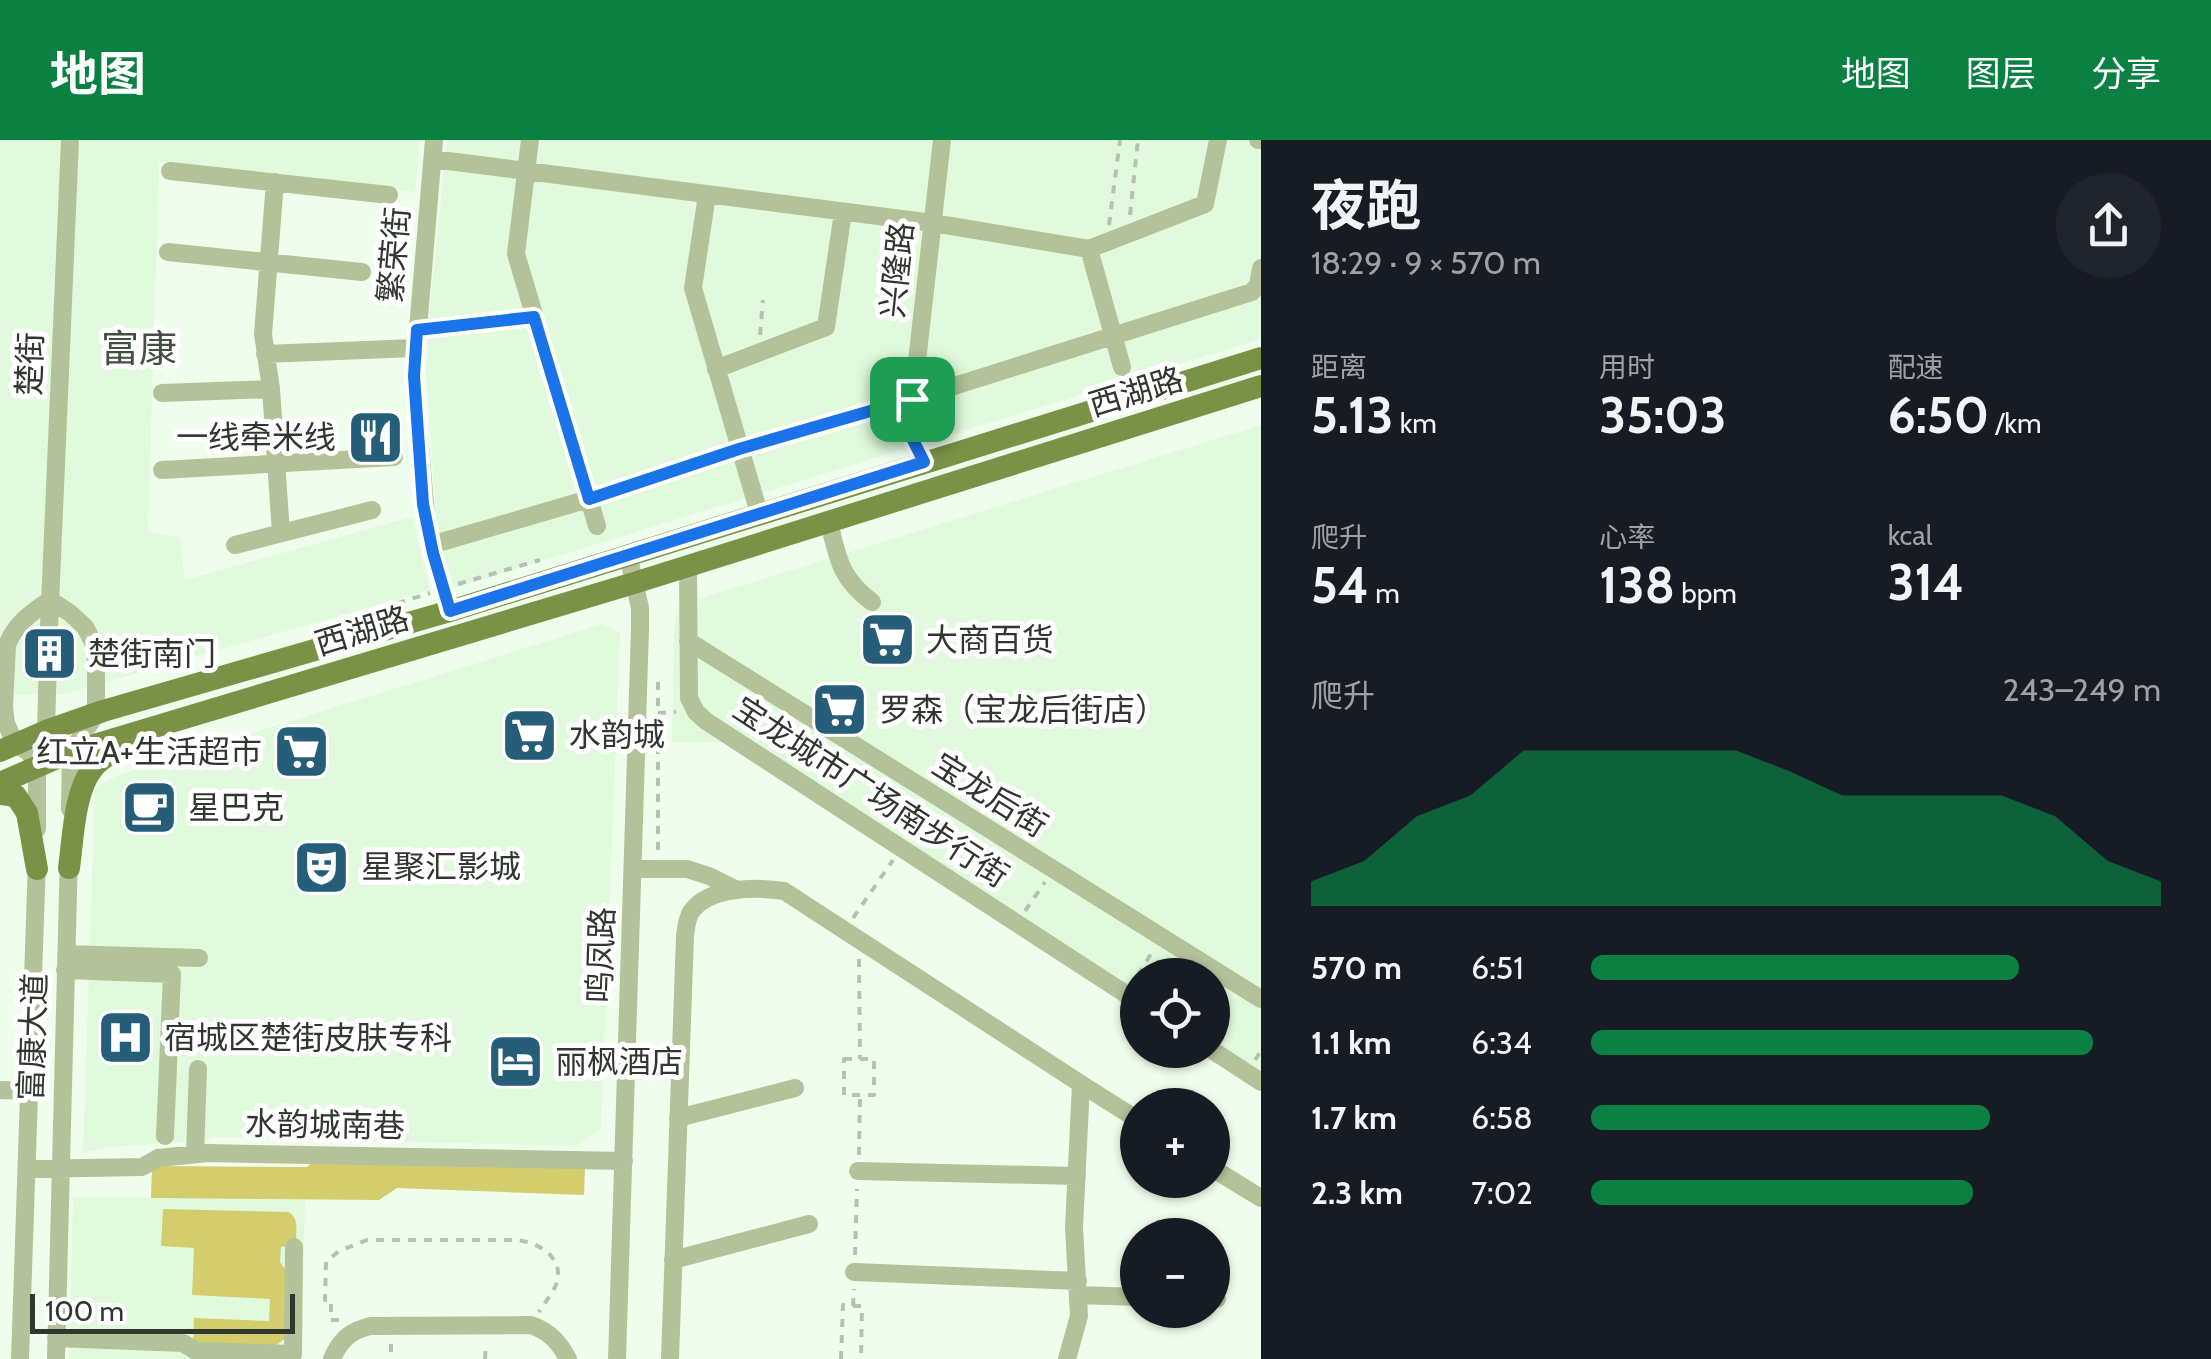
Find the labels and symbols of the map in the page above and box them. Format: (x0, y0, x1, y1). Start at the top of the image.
street label: 繁荣街 (370, 205, 417, 304)
street label: 兴隆路 (872, 220, 921, 320)
district label: 富康 (101, 325, 177, 372)
street label: 楚街 (9, 331, 50, 397)
pin (870, 357, 955, 442)
street label: 西湖路 (1084, 359, 1187, 424)
restaurant icon: 一线牵米线 (345, 407, 405, 467)
place label: 一线牵米线 (176, 417, 336, 456)
street label: 西湖路 (310, 598, 413, 663)
supermarket icon: 大商百货 (857, 610, 917, 670)
place label: 大商百货 (926, 620, 1054, 659)
building icon: 楚街南门 (19, 624, 79, 684)
place label: 楚街南门 (88, 634, 216, 673)
supermarket icon: 罗森（宝龙后街店） (810, 680, 870, 740)
street label: 宝龙城市广场南步行街 (726, 688, 1016, 895)
place label: 罗森（宝龙后街店） (879, 690, 1167, 729)
supermarket icon: 水韵城 (500, 705, 560, 765)
place label: 水韵城 (569, 715, 665, 754)
supermarket icon: 红立A+生活超市 (271, 722, 331, 782)
place label: 红立A+生活超市 (36, 732, 262, 771)
street label: 宝龙后街 (926, 744, 1055, 845)
cafe icon: 星巴克 (119, 778, 179, 838)
place label: 星巴克 (188, 788, 284, 827)
theatre icon: 星聚汇影城 (292, 837, 352, 897)
place label: 星聚汇影城 (361, 847, 521, 886)
street label: 鸣凤路 (579, 906, 622, 1004)
street label: 富康大道 (11, 972, 54, 1102)
hospital icon: 宿城区楚街皮肤专科 (95, 1008, 155, 1068)
place label: 宿城区楚街皮肤专科 (164, 1018, 452, 1057)
hotel icon: 丽枫酒店 (486, 1032, 546, 1092)
place label: 丽枫酒店 (555, 1042, 683, 1081)
street label: 水韵城南巷 (245, 1104, 405, 1145)
scale bar (30, 1289, 295, 1334)

